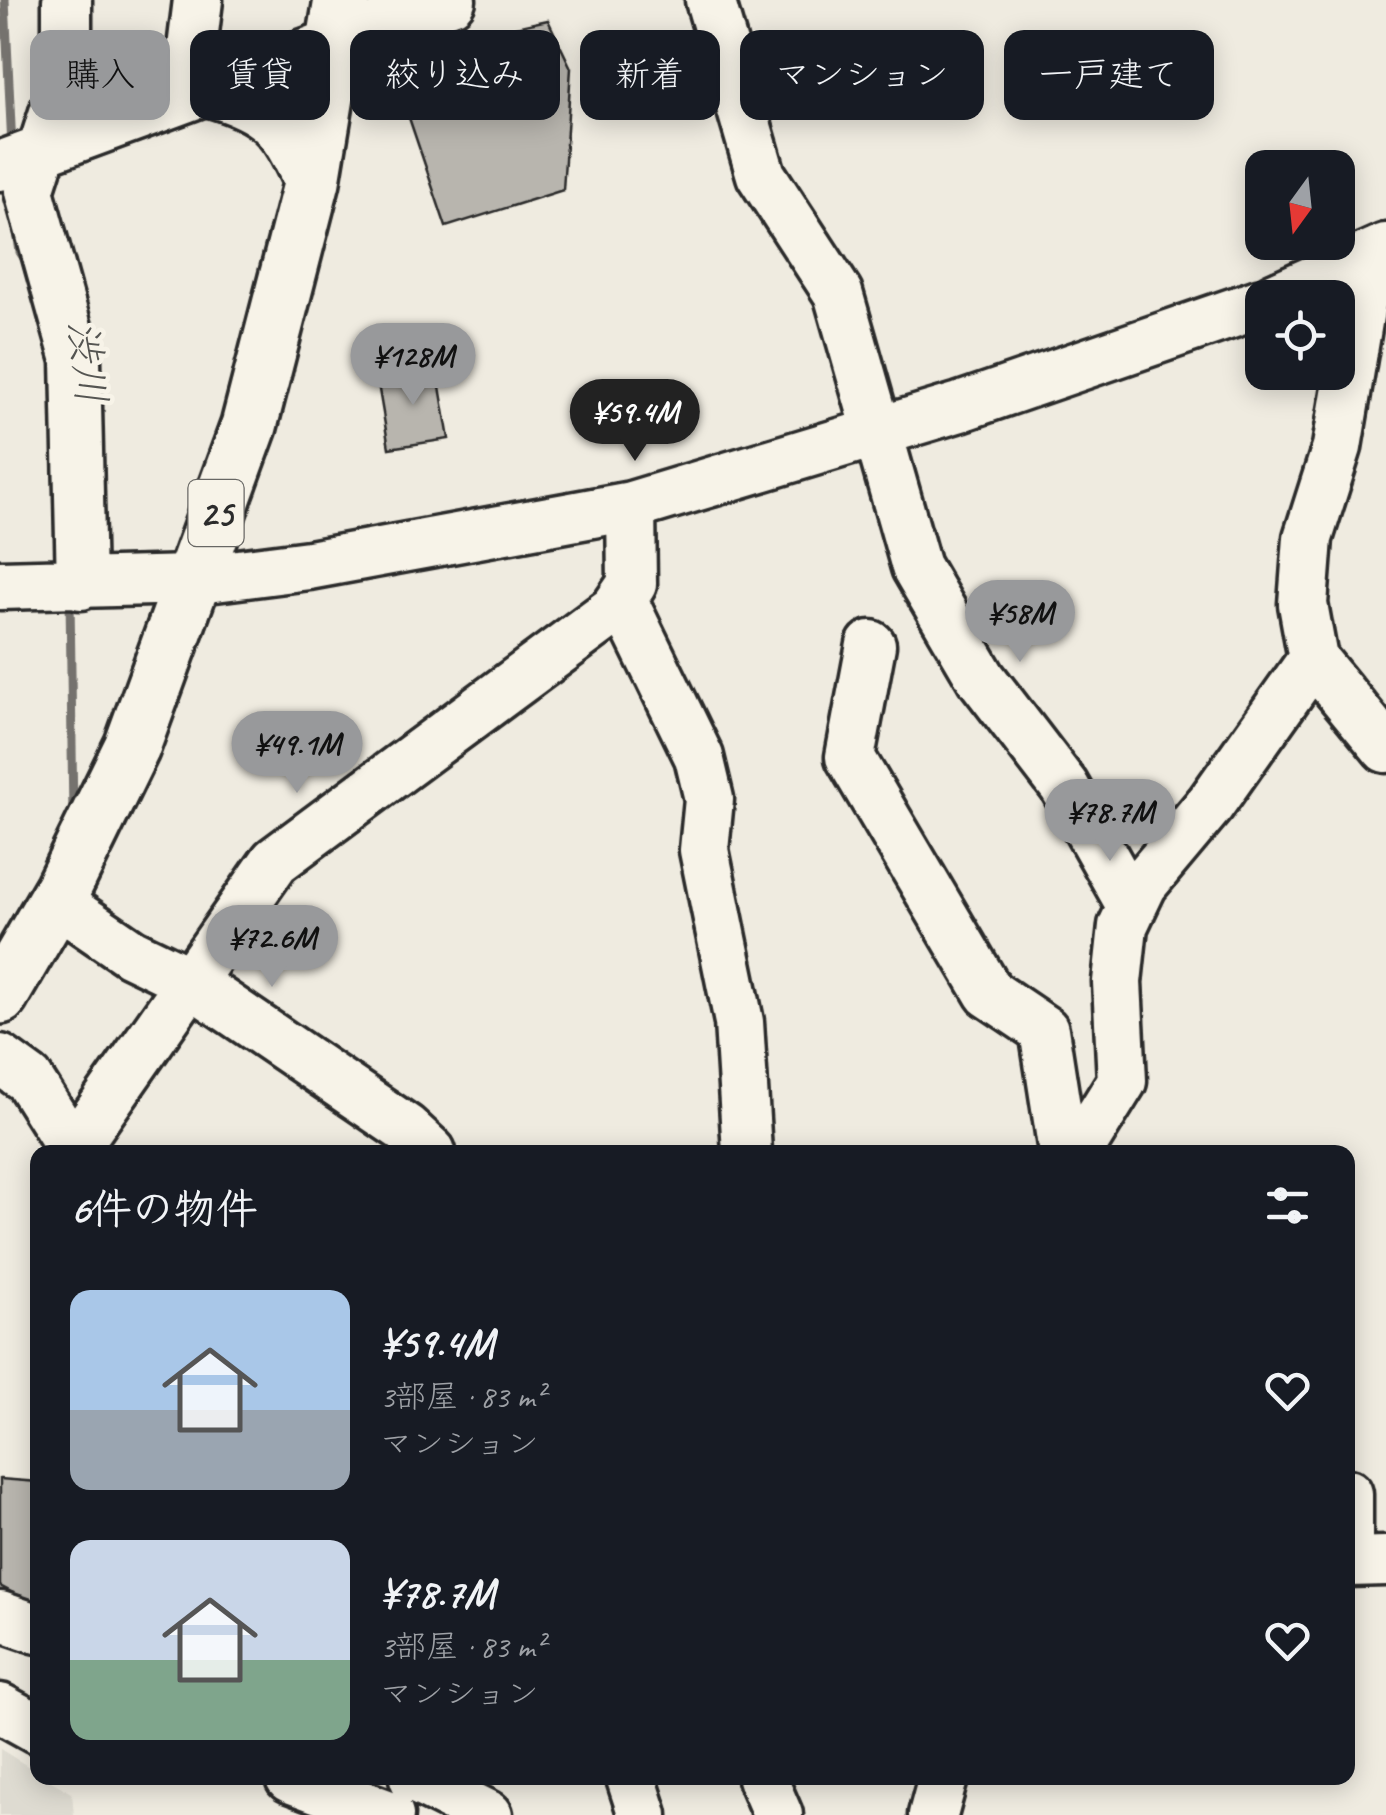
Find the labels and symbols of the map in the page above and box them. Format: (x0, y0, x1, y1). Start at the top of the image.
north arrow (1245, 150, 1355, 260)
water label: 渋川 (56, 317, 118, 407)
pin: ¥128M (343, 323, 483, 408)
pin: ¥59.4M (554, 379, 716, 464)
road number: 25 (188, 480, 244, 546)
pin: ¥58M (961, 580, 1079, 665)
pin: ¥49.1M (216, 711, 378, 796)
pin: ¥78.7M (1029, 779, 1191, 864)
pin: ¥72.6M (191, 905, 353, 990)

